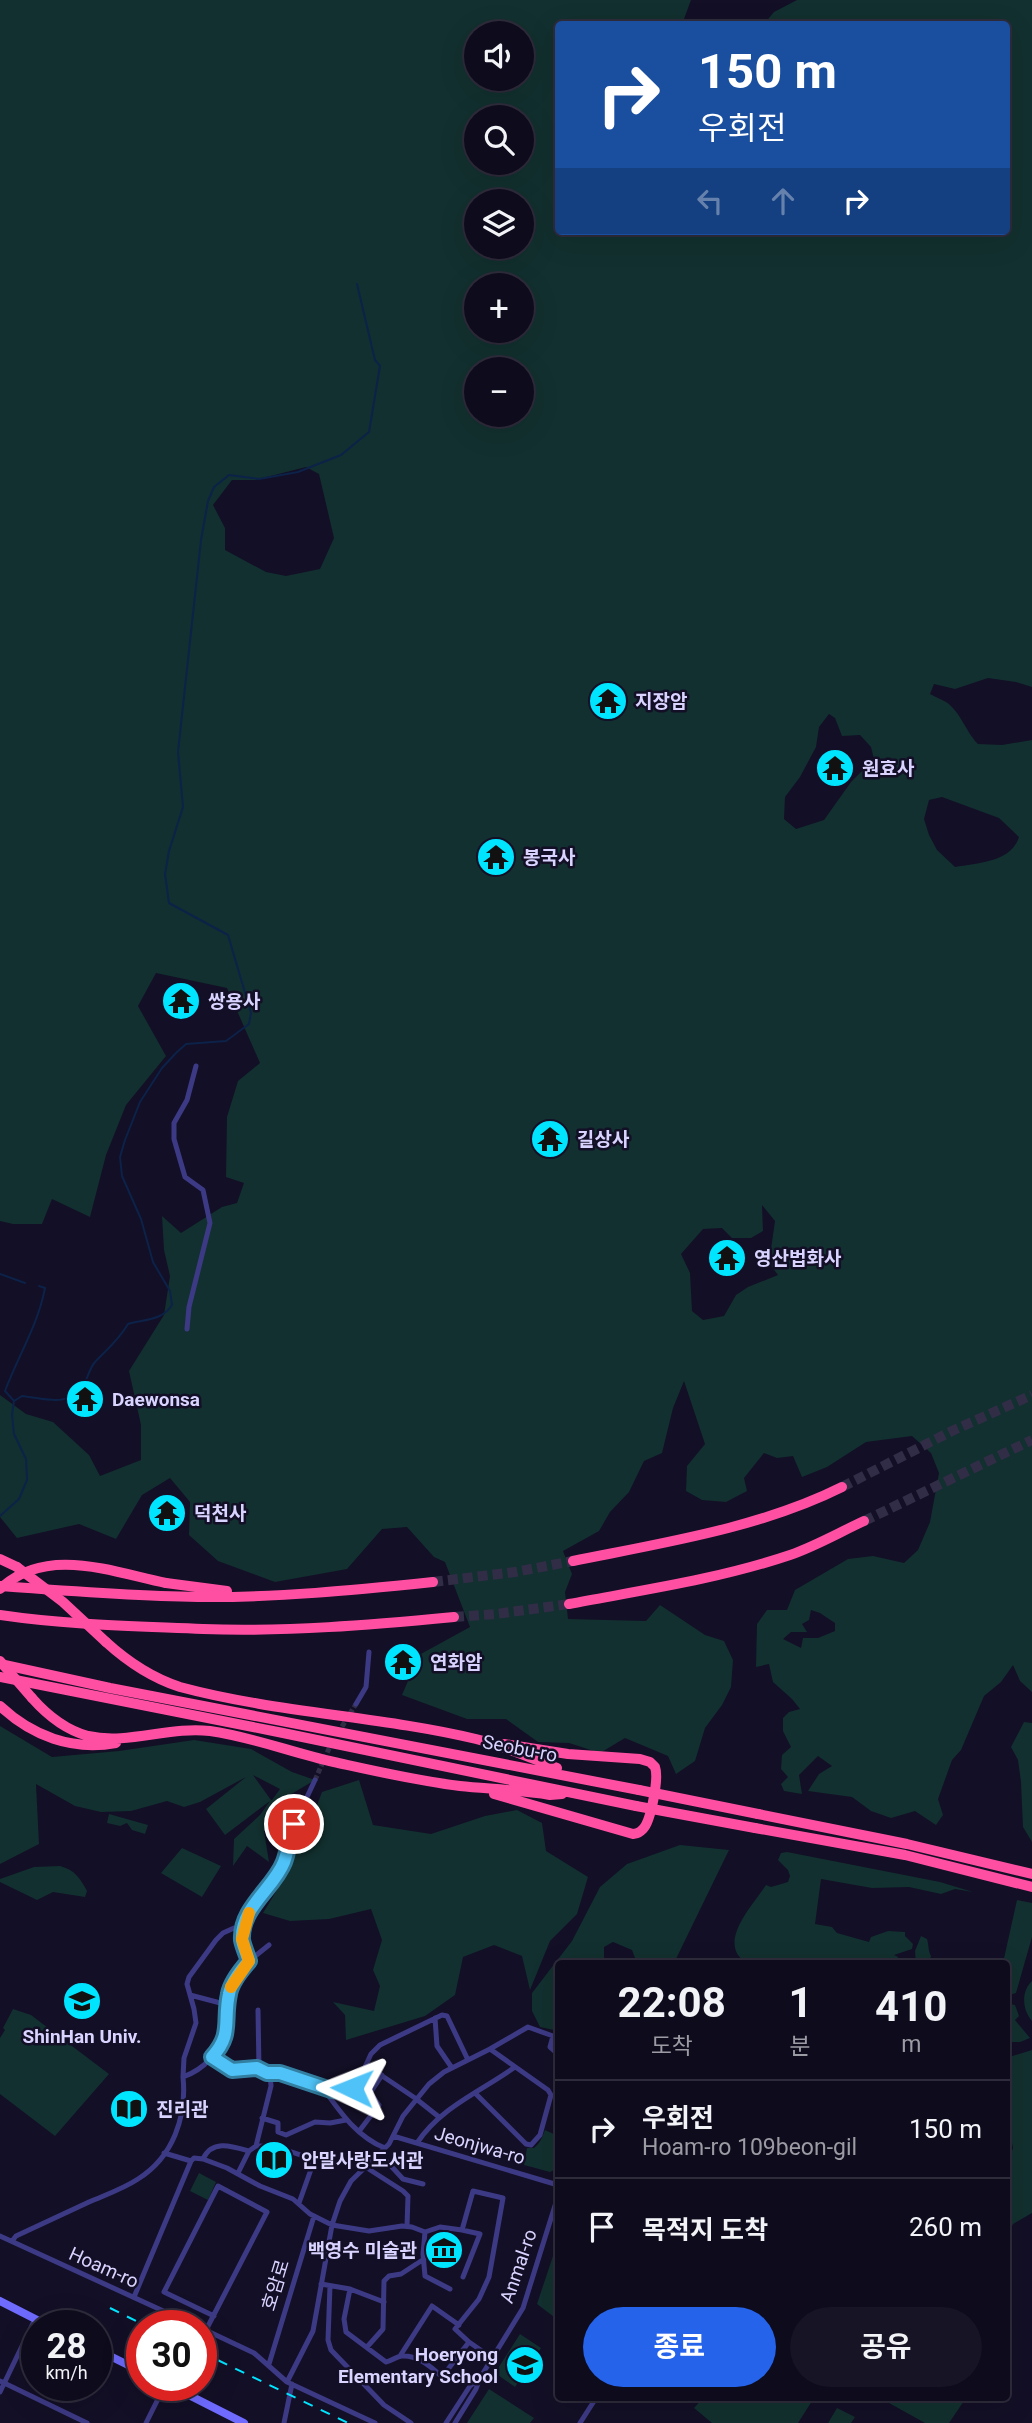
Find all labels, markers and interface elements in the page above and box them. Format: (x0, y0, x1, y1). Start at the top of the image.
map controls (464, 21, 534, 427)
button: sound (464, 21, 534, 91)
text: 150 m (698, 43, 837, 100)
icon: right (583, 49, 674, 140)
button: search (464, 105, 534, 175)
text: 우회전 (698, 109, 786, 147)
icon: left (691, 182, 729, 220)
icon: ahead (764, 182, 802, 220)
icon: right (837, 182, 875, 220)
button: layers (464, 189, 534, 259)
button: + (464, 273, 534, 343)
button: − (464, 357, 534, 427)
temple icon: 지장암 (587, 680, 629, 722)
place label: 지장암 (635, 690, 687, 713)
temple icon: 원효사 (814, 747, 856, 789)
place label: 원효사 (862, 757, 915, 780)
temple icon: 봉국사 (475, 836, 517, 878)
place label: 봉국사 (523, 846, 576, 869)
temple icon: 쌍용사 (160, 980, 202, 1022)
place label: 쌍용사 (208, 990, 261, 1013)
temple icon: 길상사 (529, 1118, 571, 1160)
place label: 길상사 (577, 1128, 630, 1151)
temple icon: 영산법화사 (706, 1237, 748, 1279)
place label: 영산법화사 (754, 1247, 842, 1270)
temple icon: Daewonsa (64, 1378, 106, 1420)
place label: Daewonsa (112, 1388, 200, 1411)
temple icon: 덕천사 (146, 1492, 188, 1534)
place label: 덕천사 (194, 1502, 247, 1525)
temple icon: 연화암 (382, 1641, 424, 1683)
place label: 연화암 (430, 1651, 482, 1674)
street label: Seobu-ro (481, 1730, 559, 1767)
pin (264, 1794, 324, 1854)
icon: arrive (275, 1805, 313, 1843)
text: 22:08 (618, 1978, 726, 2027)
text: 1 (788, 1978, 813, 2027)
school or university icon: ShinHan Univ. (61, 1980, 103, 2022)
text: 410 (875, 1982, 947, 2031)
place label: ShinHan Univ. (23, 2025, 141, 2048)
text: m (901, 2031, 921, 2058)
text: 도착 (651, 2033, 693, 2060)
text: 분 (790, 2033, 811, 2060)
position arrow (315, 2051, 389, 2125)
library icon: 진리관 (108, 2088, 150, 2130)
place label: 진리관 (156, 2098, 209, 2121)
text: 우회전 (642, 2103, 714, 2133)
icon: right (583, 2110, 621, 2148)
text: 150 m (909, 2114, 982, 2144)
street label: Jeonjwa-ro (432, 2122, 528, 2169)
text: Hoam-ro 109beon-gil (642, 2134, 857, 2161)
library icon: 안말사랑도서관 (253, 2139, 295, 2181)
place label: 안말사랑도서관 (301, 2149, 424, 2172)
icon: arrive (583, 2208, 621, 2246)
text: 260 m (909, 2212, 982, 2242)
text: 목적지 도착 (642, 2215, 768, 2245)
street label: Anmal-ro (495, 2226, 542, 2306)
museum icon: 백영수 미술관 (423, 2229, 465, 2271)
place label: 백영수 미술관 (307, 2239, 418, 2262)
street label: Hoam-ro (65, 2242, 142, 2293)
street label: 호암로 (257, 2257, 294, 2314)
button: 종료 (583, 2307, 776, 2387)
button: 공유 (790, 2307, 982, 2387)
speed limit sign: 30 (126, 2310, 217, 2401)
text: 28 (46, 2326, 87, 2367)
place label: Hoeryong Elementary School (338, 2343, 498, 2388)
school or university icon: Hoeryong Elementary School (504, 2344, 546, 2386)
text: km/h (45, 2362, 88, 2383)

